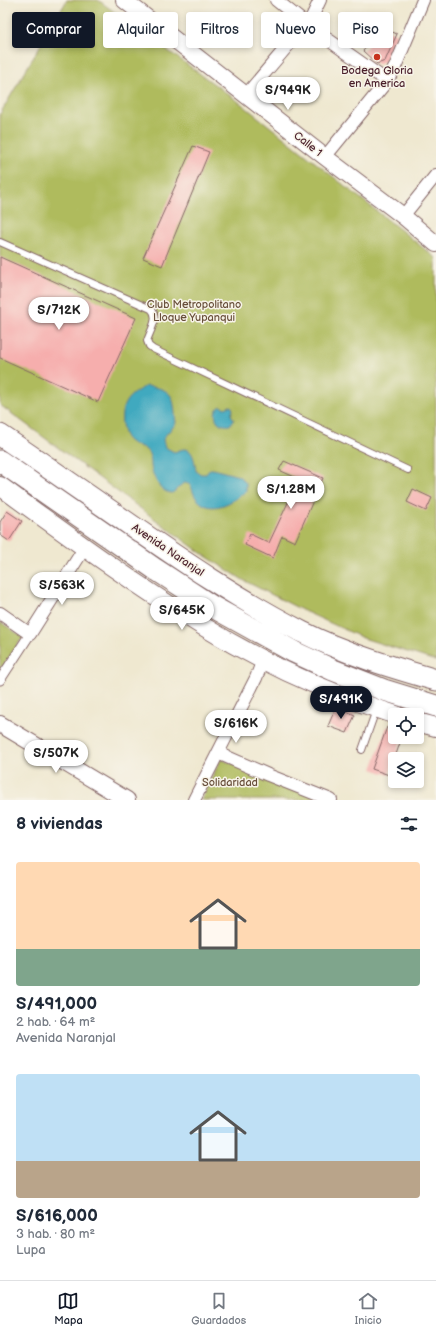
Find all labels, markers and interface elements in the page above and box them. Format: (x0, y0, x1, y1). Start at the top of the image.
chip: Comprar (12, 12, 95, 48)
chip: Alquilar (103, 12, 178, 48)
chip: Filtros (186, 12, 253, 48)
chip: Nuevo (261, 12, 330, 48)
chip: Piso (338, 12, 393, 48)
marker: Bodega Gloria en America (372, 52, 382, 62)
place label: Bodega Gloria en America (341, 64, 413, 90)
pin: S/949K (255, 77, 321, 111)
text: S/949K (265, 82, 311, 98)
street label: Calle 1 (291, 129, 325, 159)
pin: S/712K (26, 297, 92, 331)
park label: Club Metropolitano Lloque Yupanqui (147, 298, 241, 324)
text: S/712K (37, 302, 81, 318)
pin: S/1.28M (254, 476, 328, 510)
text: S/1.28M (266, 481, 316, 497)
street label: Avenida Naranjal (129, 521, 207, 579)
pin: S/563K (29, 572, 95, 606)
text: S/563K (39, 577, 85, 593)
pin: S/645K (149, 597, 215, 631)
text: S/645K (159, 602, 205, 618)
pin: S/491K (308, 686, 374, 720)
text: S/491K (319, 691, 363, 707)
map controls (388, 708, 424, 788)
button: locate (388, 708, 424, 744)
pin: S/616K (203, 710, 269, 744)
text: S/616K (214, 715, 258, 731)
pin: S/507K (23, 740, 89, 774)
text: S/507K (33, 745, 79, 761)
button: layers (388, 752, 424, 788)
park label: Solidaridad (202, 776, 258, 789)
icon: filters (398, 813, 420, 835)
text: 8 viviendas (16, 814, 103, 834)
icon: home (182, 888, 254, 960)
text: S/491,000 (16, 994, 97, 1014)
text: 2 hab. · 64 m² (16, 1014, 95, 1030)
text: Avenida Naranjal (16, 1030, 116, 1046)
icon: home (182, 1100, 254, 1172)
text: S/616,000 (16, 1206, 98, 1226)
text: 3 hab. · 80 m² (16, 1226, 95, 1242)
text: Lupa (16, 1242, 46, 1258)
tab: Mapa (54, 1290, 83, 1327)
tab: Guardados (191, 1290, 246, 1327)
tab: Inicio (355, 1290, 382, 1327)

